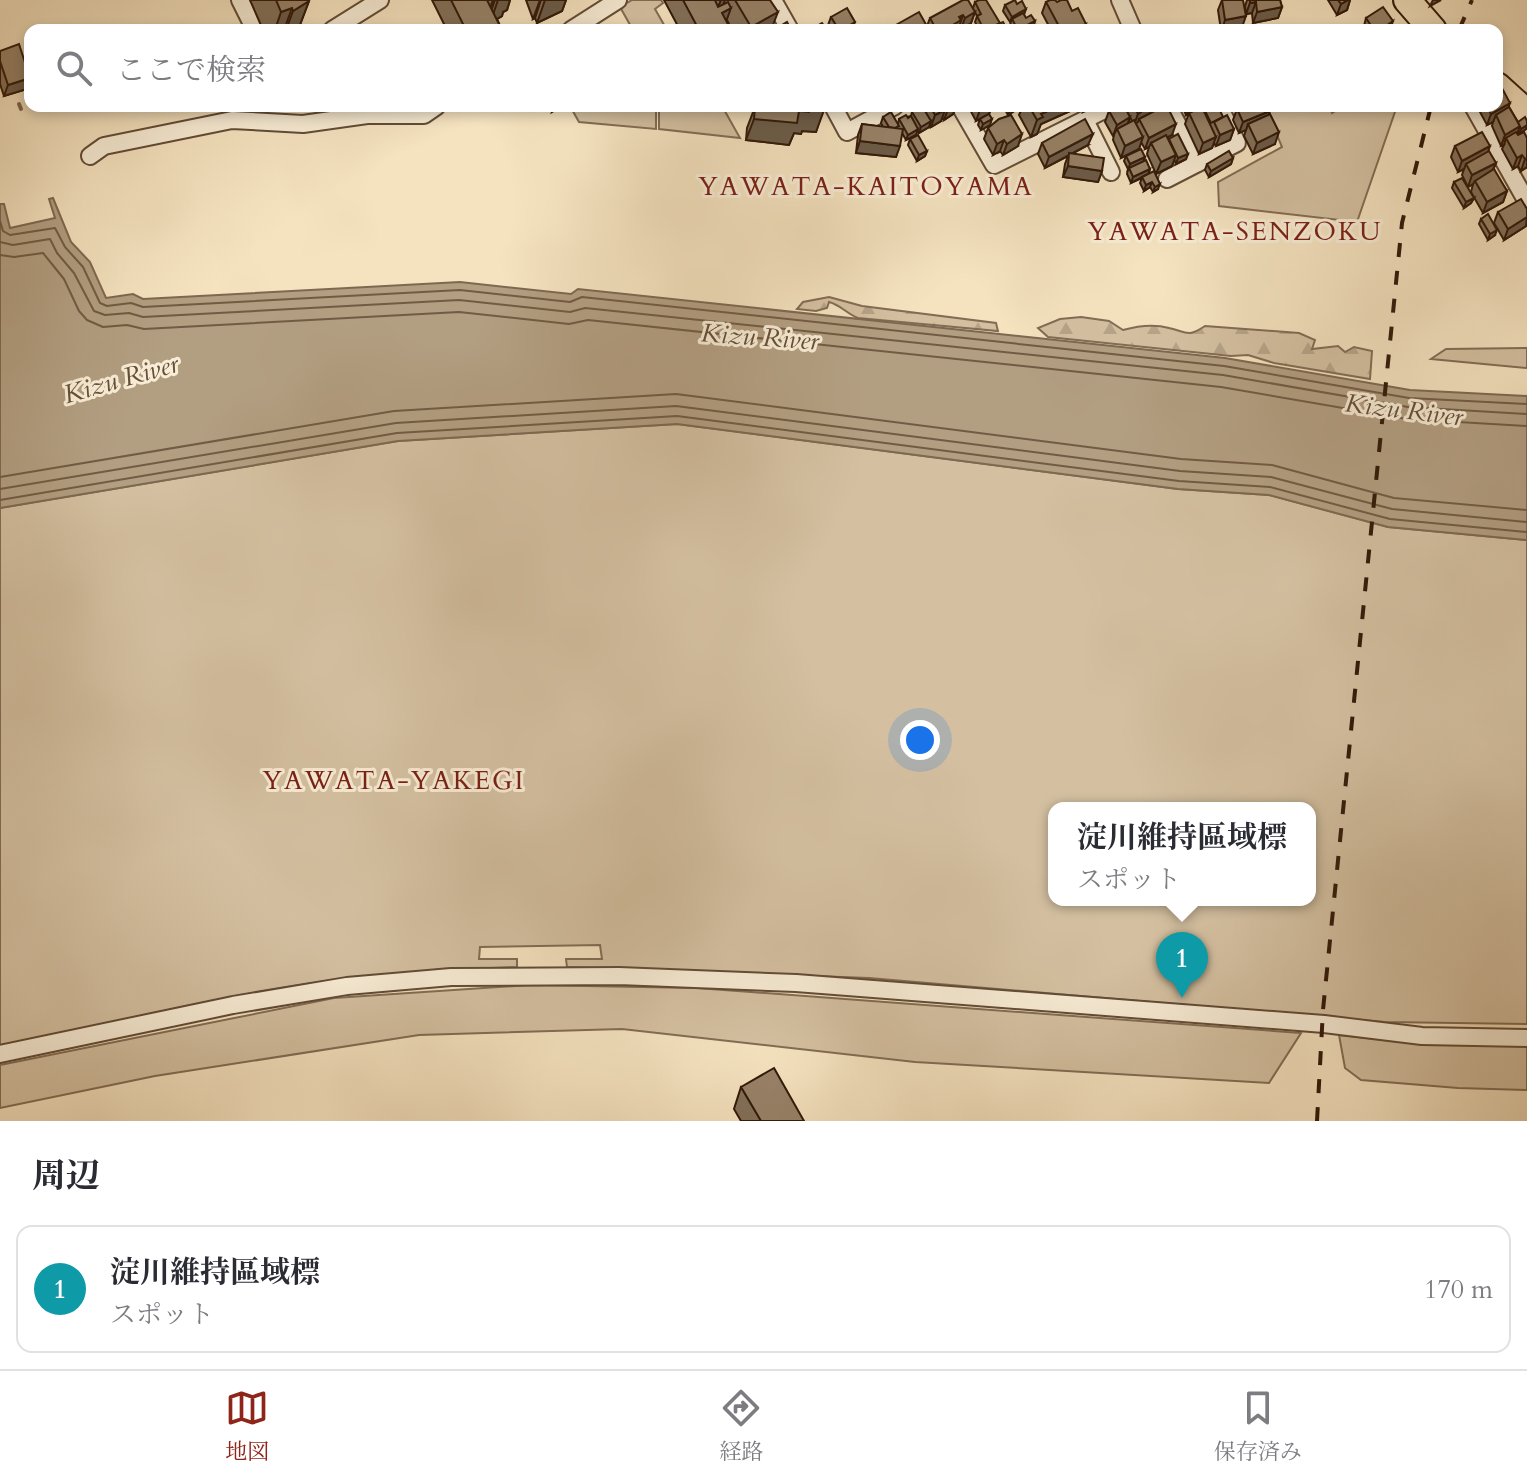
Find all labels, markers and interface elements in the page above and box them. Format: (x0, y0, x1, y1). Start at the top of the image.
search box (24, 24, 1503, 112)
icon: search (52, 46, 96, 90)
text: ここで検索 (116, 50, 266, 91)
district label: YAWATA-KAITOYAMA (698, 169, 1034, 204)
district label: YAWATA-SENZOKU (1087, 214, 1383, 249)
water label: Kizu River (700, 315, 822, 359)
water label: Kizu River (59, 345, 184, 412)
water label: Kizu River (1343, 385, 1466, 435)
your location (900, 720, 940, 760)
district label: YAWATA-YAKEGI (263, 763, 525, 798)
popup (1048, 802, 1316, 906)
text: 淀川維持區域標 (1077, 817, 1287, 858)
text: スポット (1077, 862, 1181, 897)
pin: 1 (1156, 932, 1208, 998)
text: 周辺 (32, 1153, 100, 1199)
text: 淀川維持區域標 (110, 1252, 320, 1293)
text: 1 (53, 1272, 67, 1307)
text: 170 m (1424, 1272, 1493, 1307)
text: スポット (110, 1297, 214, 1332)
tab: 地図 (225, 1386, 269, 1467)
tab: 経路 (719, 1386, 764, 1467)
tab: 保存済み (1214, 1386, 1302, 1467)

